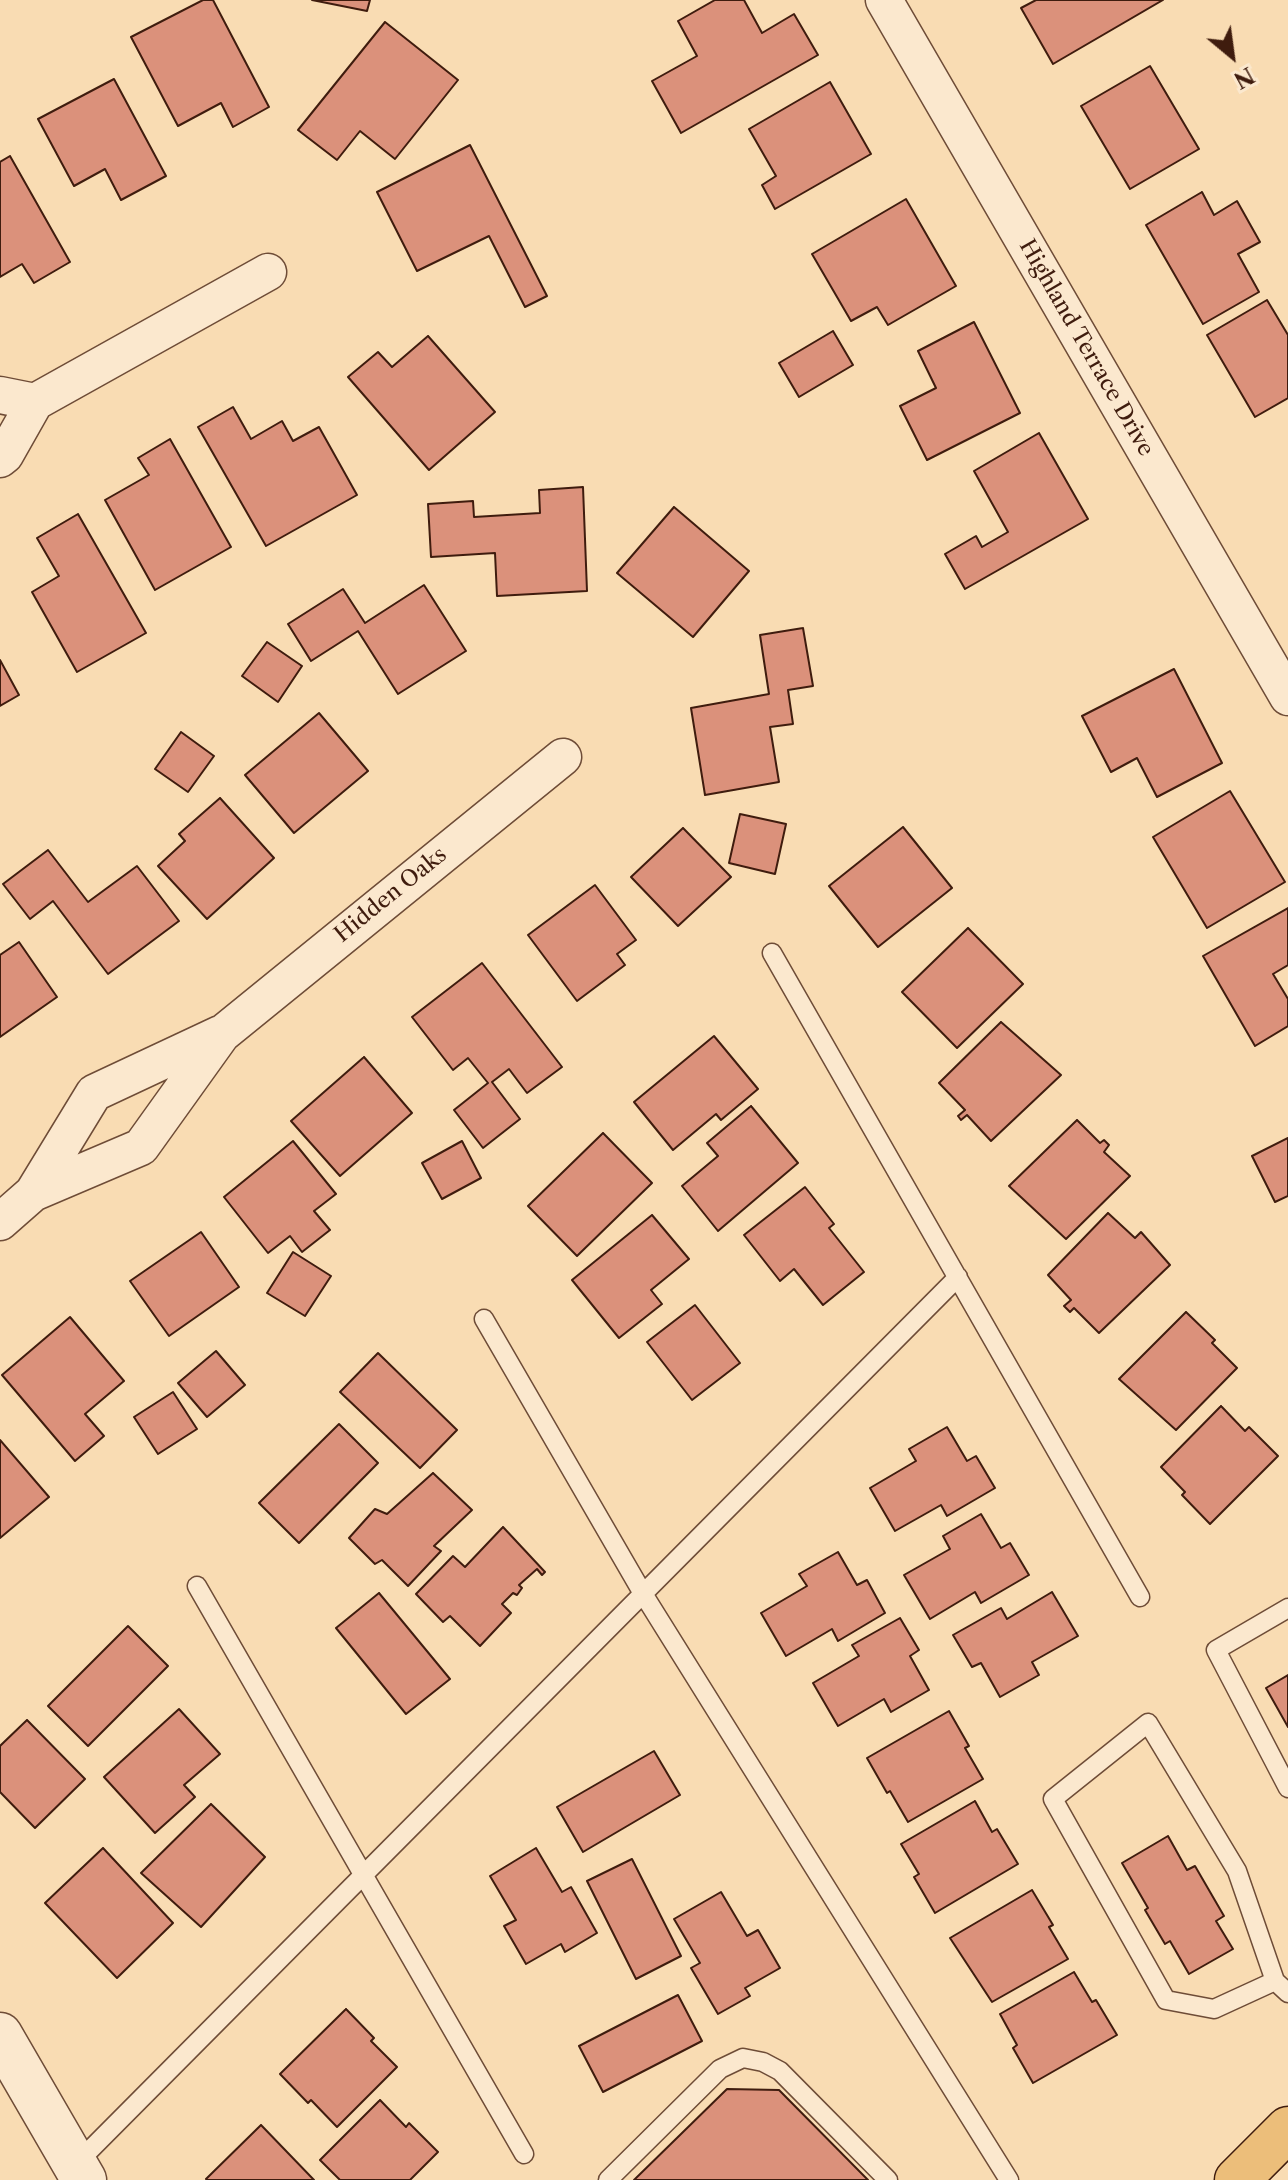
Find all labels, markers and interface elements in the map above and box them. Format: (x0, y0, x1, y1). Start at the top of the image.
north arrow (1192, 16, 1272, 96)
text: N (1229, 61, 1259, 94)
street label: Highland Terrace Drive (1013, 235, 1159, 461)
street label: Hidden Oaks (330, 842, 452, 948)

